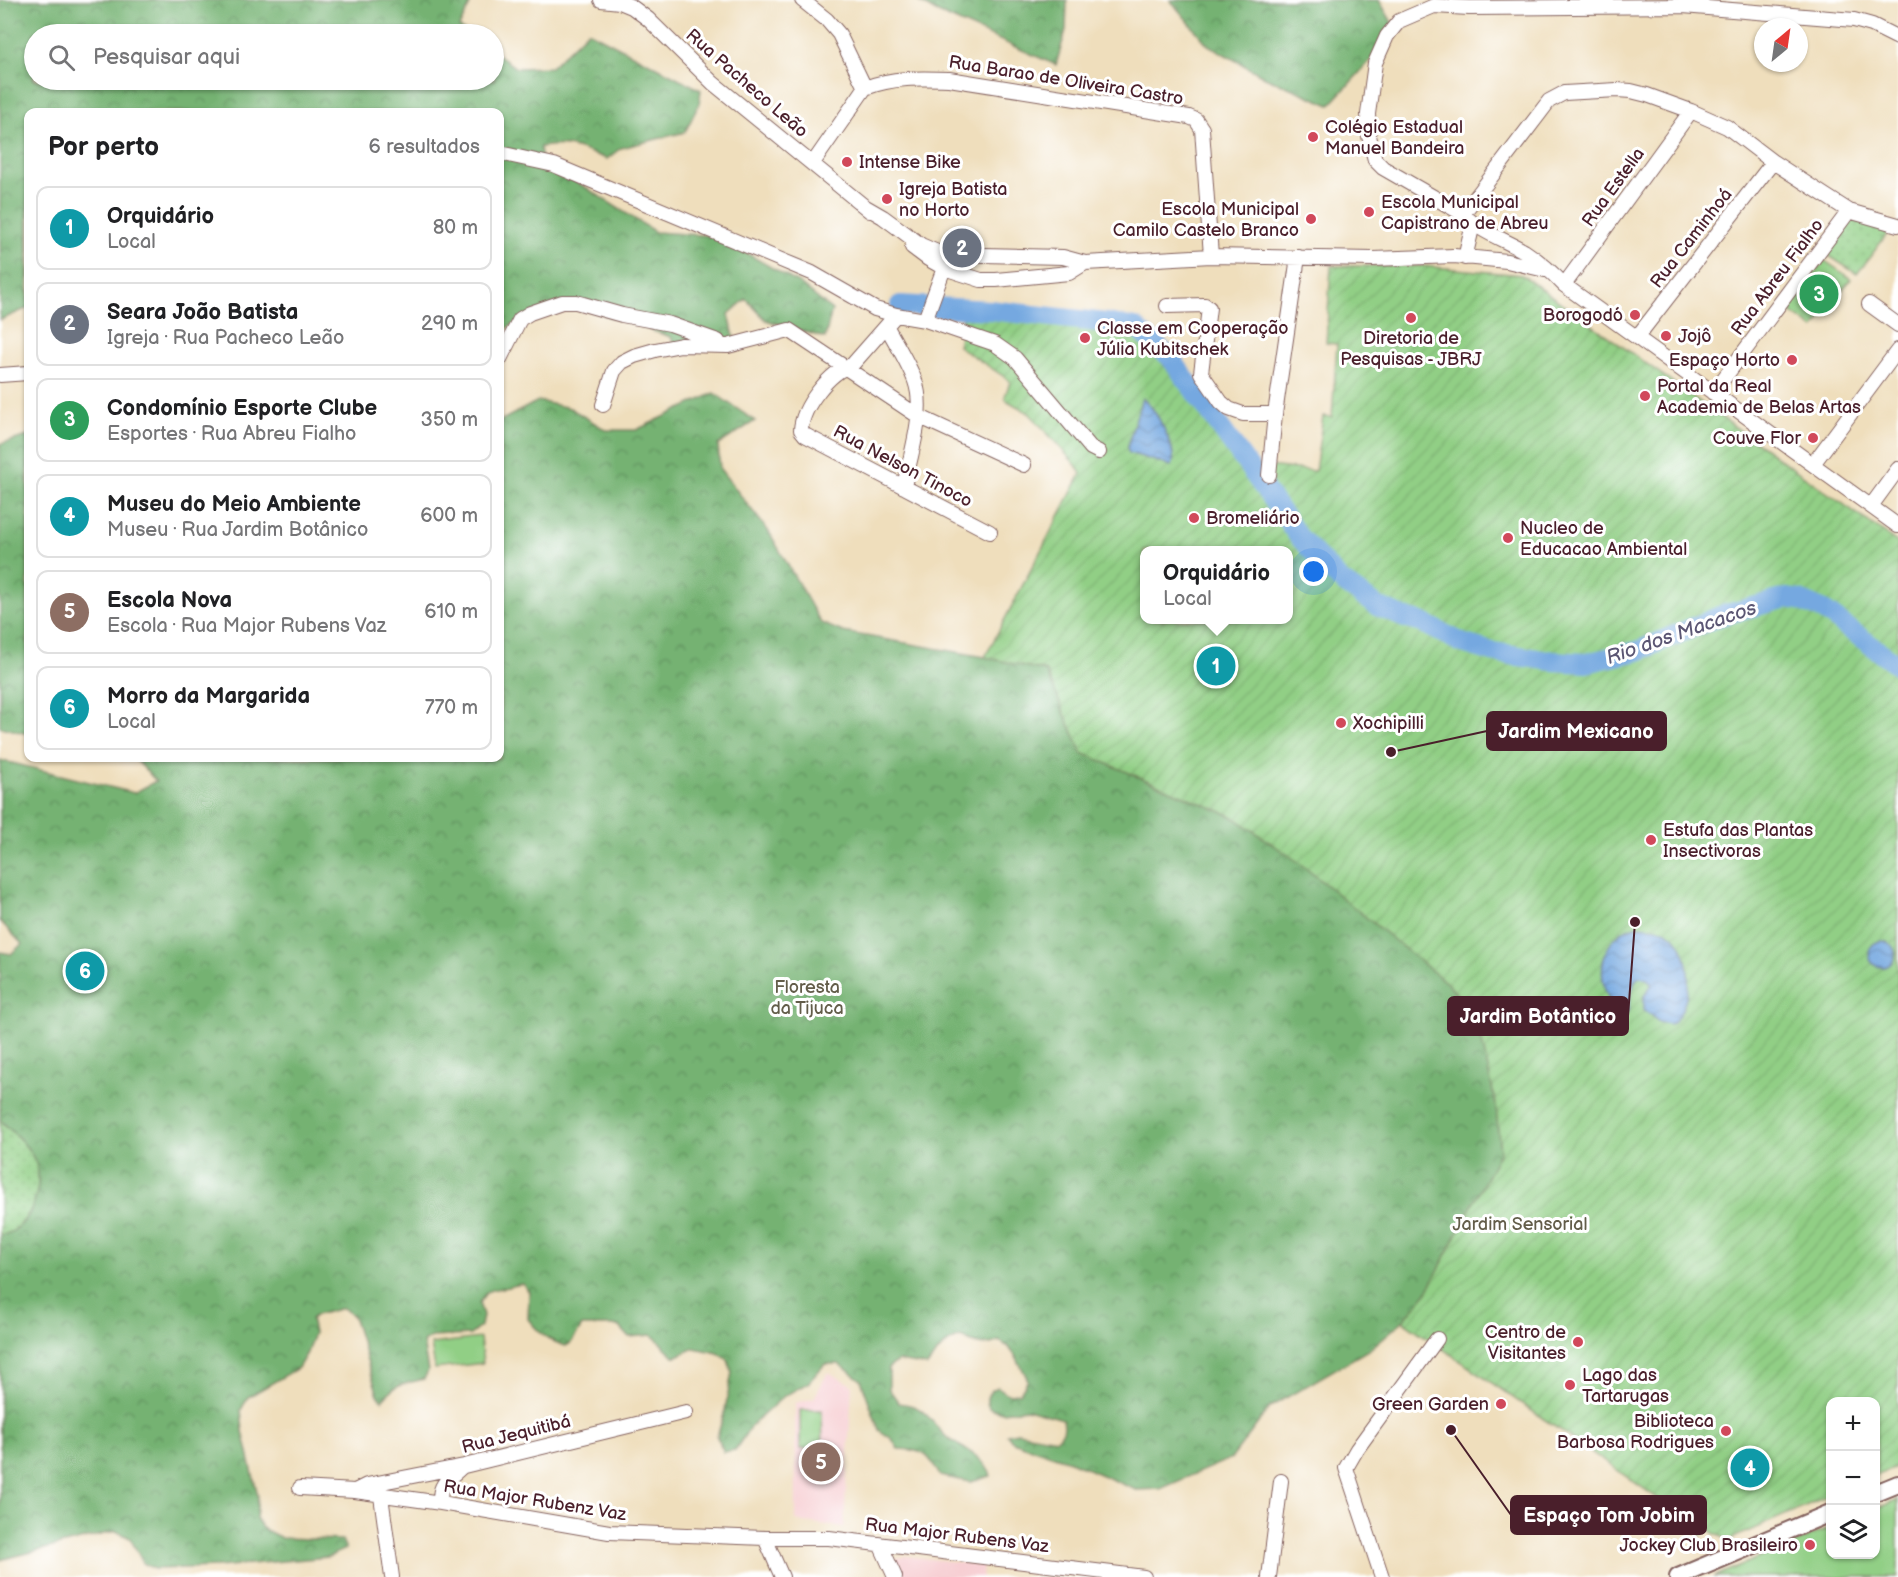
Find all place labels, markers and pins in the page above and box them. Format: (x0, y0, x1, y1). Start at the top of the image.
place label: Colégio Estadual Manuel Bandeira (1325, 117, 1465, 159)
marker: Colégio Estadual Manuel Bandeira (1306, 130, 1320, 144)
place label: Intense Bike (859, 152, 961, 173)
marker: Intense Bike (840, 155, 854, 169)
place label: Igreja Batista no Horto (899, 179, 1007, 221)
marker: Igreja Batista no Horto (880, 192, 894, 206)
place label: Escola Municipal Capistrano de Abreu (1381, 192, 1548, 234)
place label: Escola Municipal Camilo Castelo Branco (1113, 199, 1299, 241)
marker: Escola Municipal Capistrano de Abreu (1362, 205, 1376, 219)
marker: Escola Municipal Camilo Castelo Branco (1304, 212, 1318, 226)
pin: 2 (942, 226, 982, 270)
pin: 3 (1800, 272, 1838, 316)
place label: Borogodó (1543, 305, 1623, 326)
marker: Borogodó (1628, 308, 1642, 322)
marker: Diretoria de Pesquisas - JBRJ (1404, 311, 1418, 325)
place label: Classe em Cooperação Júlia Kubitschek (1097, 318, 1288, 360)
place label: Jojô (1678, 326, 1711, 347)
place label: Diretoria de Pesquisas - JBRJ (1340, 328, 1482, 370)
marker: Jojô (1659, 329, 1673, 343)
marker: Classe em Cooperação Júlia Kubitschek (1078, 331, 1092, 345)
place label: Espaço Horto (1669, 350, 1780, 371)
marker: Espaço Horto (1785, 353, 1799, 367)
place label: Portal da Real Academia de Belas Artas (1657, 376, 1861, 418)
marker: Portal da Real Academia de Belas Artas (1638, 389, 1652, 403)
place label: Couve Flor (1713, 428, 1801, 449)
marker: Couve Flor (1806, 431, 1820, 445)
place label: Bromeliário (1206, 508, 1300, 529)
marker: Bromeliário (1187, 511, 1201, 525)
place label: Nucleo de Educacao Ambiental (1520, 518, 1687, 560)
marker: Nucleo de Educacao Ambiental (1501, 531, 1515, 545)
pin: 1 (1196, 644, 1236, 688)
callout: Jardim Mexicano (1487, 712, 1666, 750)
place label: Xochipilli (1352, 713, 1424, 734)
marker: Xochipilli (1334, 716, 1348, 730)
place label: Estufa das Plantas Insectivoras (1663, 820, 1813, 862)
marker: Estufa das Plantas Insectivoras (1644, 833, 1658, 847)
pin: 6 (66, 948, 104, 994)
callout: Jardim Botântico (1448, 997, 1628, 1035)
place label: Centro de Visitantes (1485, 1322, 1566, 1364)
marker: Centro de Visitantes (1571, 1335, 1585, 1349)
place label: Lago das Tartarugas (1582, 1365, 1669, 1407)
marker: Lago das Tartarugas (1563, 1378, 1577, 1392)
place label: Green Garden (1372, 1394, 1489, 1415)
marker: Green Garden (1494, 1397, 1508, 1411)
place label: Biblioteca Barbosa Rodrigues (1557, 1411, 1714, 1453)
marker: Biblioteca Barbosa Rodrigues (1719, 1424, 1733, 1438)
pin: 5 (802, 1440, 840, 1484)
pin: 4 (1730, 1446, 1770, 1490)
callout: Espaço Tom Jobim (1511, 1496, 1706, 1534)
place label: Jockey Club Brasileiro (1620, 1535, 1798, 1556)
marker: Jockey Club Brasileiro (1803, 1538, 1817, 1552)

